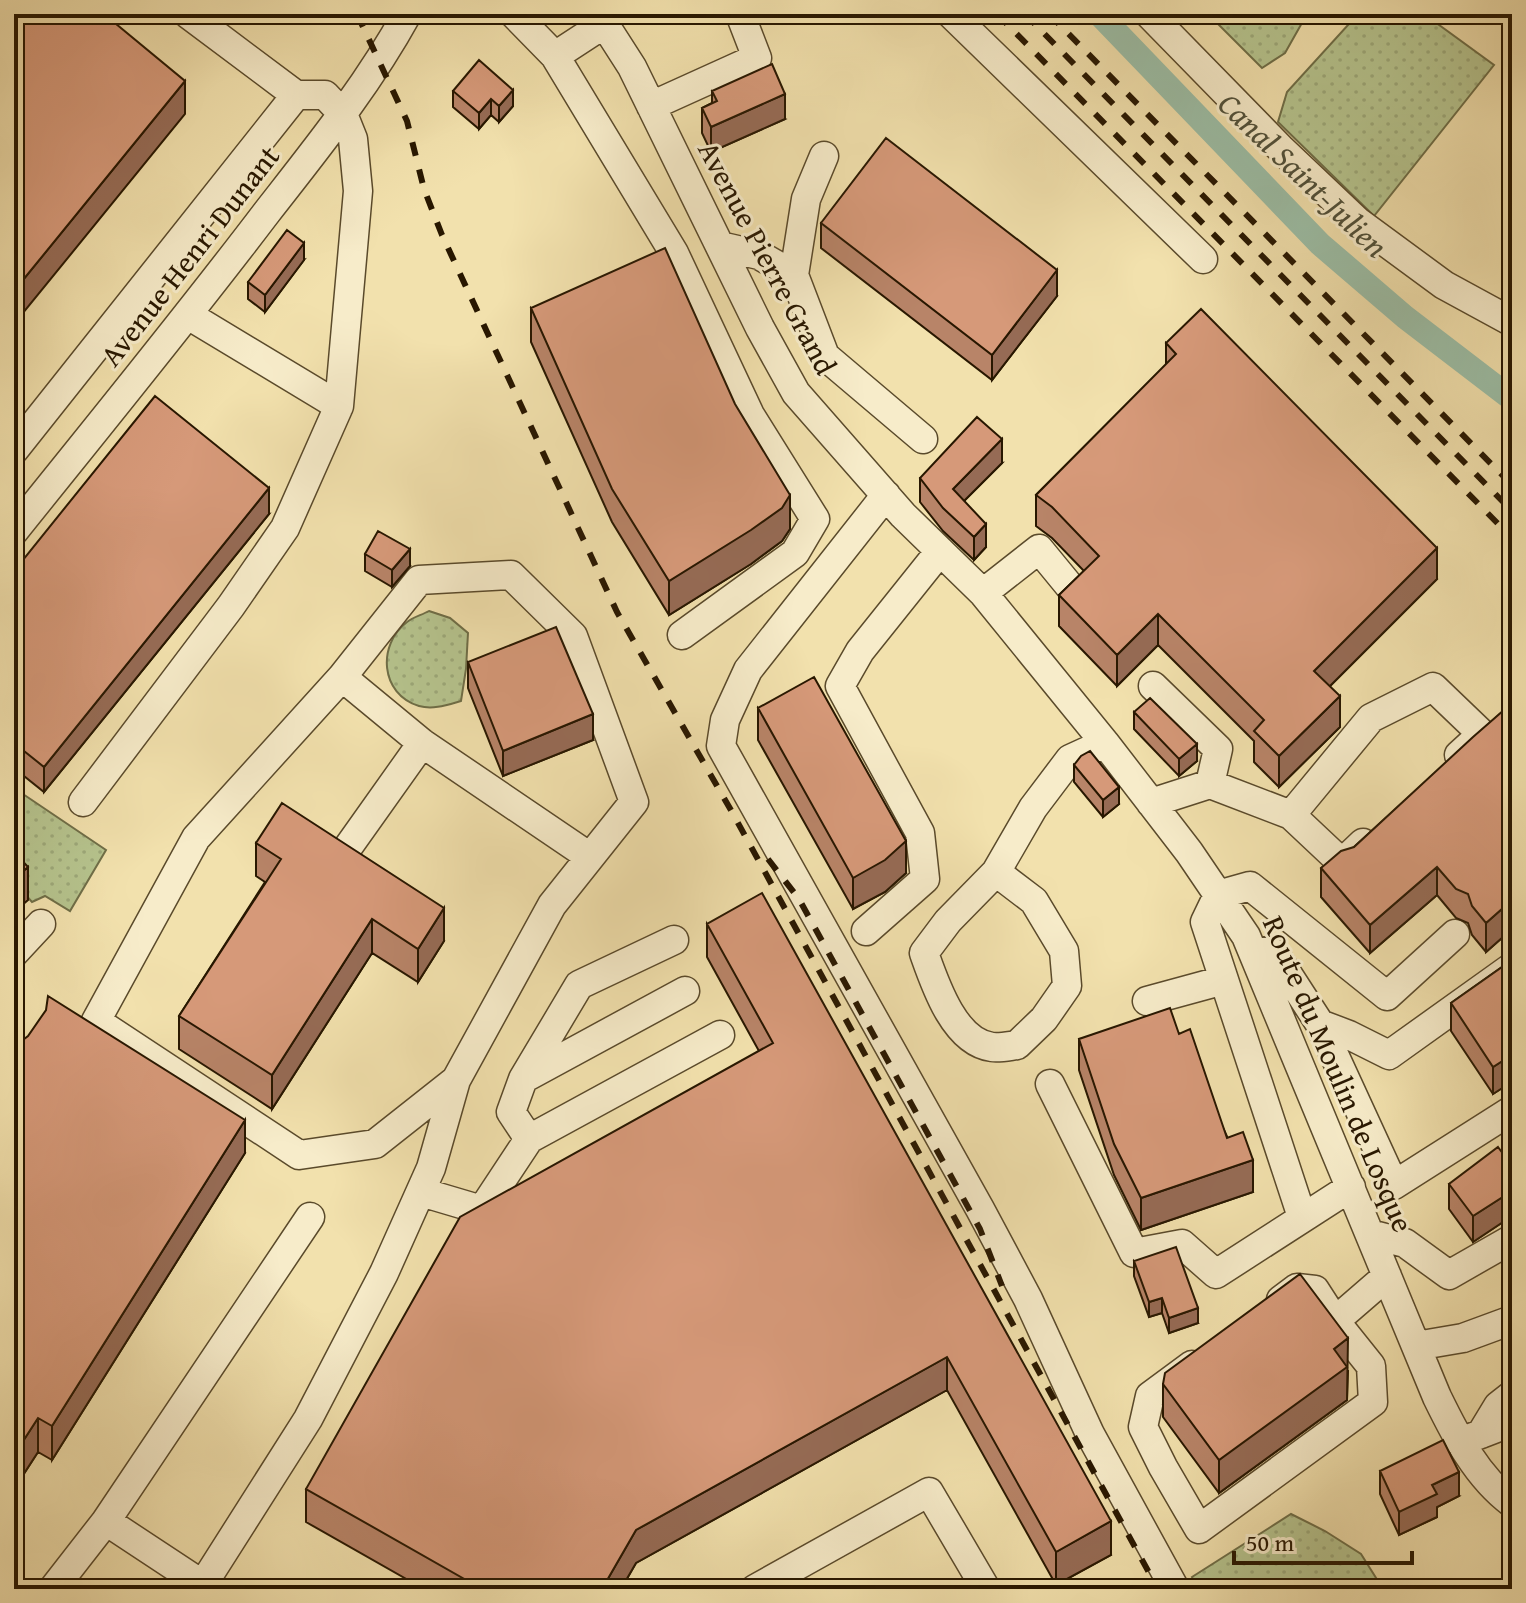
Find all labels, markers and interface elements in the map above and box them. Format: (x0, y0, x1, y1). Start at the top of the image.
water label: Canal Saint-Julien (1208, 81, 1399, 268)
street label: Avenue Pierre Grand (688, 133, 848, 382)
street label: Avenue Henri Dunant (89, 135, 290, 375)
street label: Route du Moulin de Losque (1252, 909, 1426, 1239)
scale bar (1234, 1515, 1412, 1565)
text: 50 m (1246, 1525, 1294, 1560)

